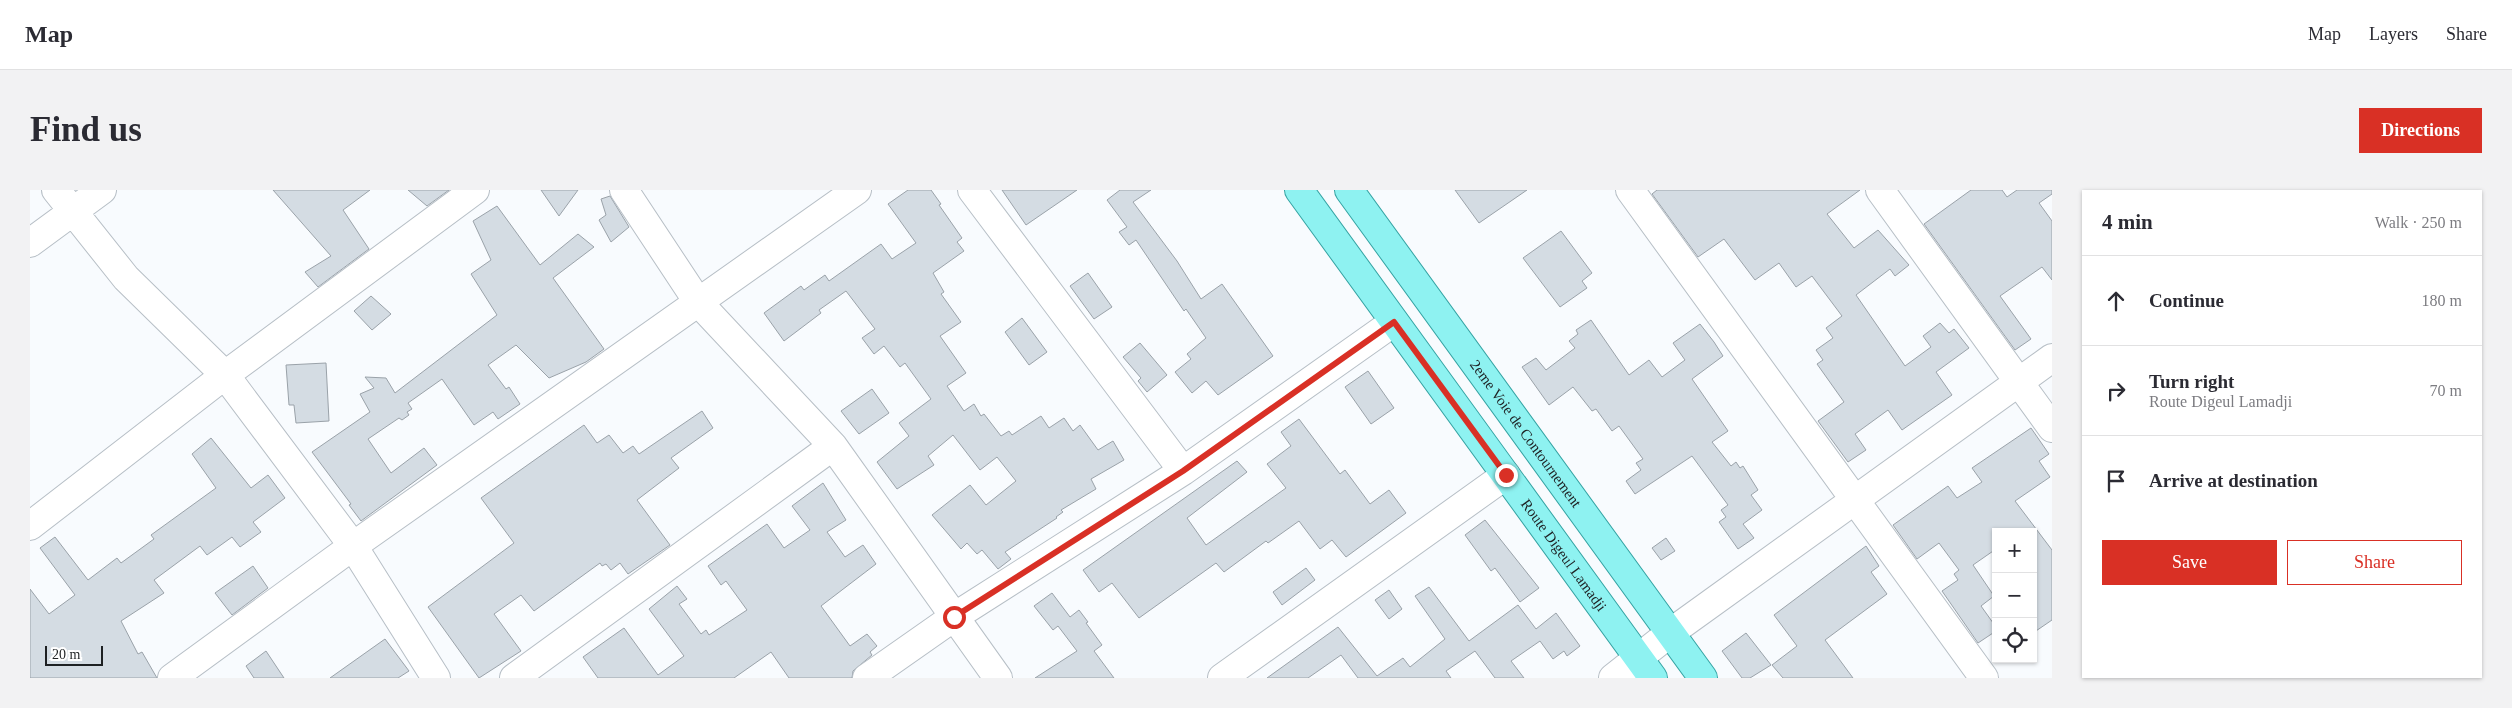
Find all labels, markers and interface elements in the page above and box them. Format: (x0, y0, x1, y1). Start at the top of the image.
text: Map (25, 21, 73, 47)
text: Map (2308, 24, 2341, 44)
text: Layers (2369, 24, 2418, 44)
text: Share (2446, 24, 2487, 44)
button: Directions (2359, 108, 2482, 153)
text: Find us (30, 110, 142, 149)
text: 4 min (2102, 210, 2153, 234)
text: Walk · 250 m (2375, 214, 2462, 231)
icon: ahead (2102, 287, 2130, 315)
text: Continue (2149, 290, 2224, 311)
text: 180 m (2422, 292, 2462, 309)
street label: 2eme Voie de Contournement (1467, 357, 1585, 511)
text: Turn right (2149, 371, 2234, 392)
icon: right (2102, 377, 2130, 405)
text: 70 m (2430, 382, 2462, 399)
text: Route Digeul Lamadji (2149, 393, 2292, 410)
route end (1495, 464, 1518, 487)
icon: arrive (2102, 467, 2130, 495)
text: Arrive at destination (2149, 470, 2318, 491)
street label: Route Digeul Lamadji (1518, 496, 1610, 614)
map controls (1992, 528, 2037, 663)
button: + (1992, 528, 2037, 573)
button: Save (2102, 540, 2277, 585)
button: Share (2287, 540, 2462, 585)
button: − (1992, 573, 2037, 618)
route start (943, 606, 966, 629)
button: locate (1992, 618, 2037, 663)
scale bar (45, 643, 102, 666)
text: 20 m (52, 647, 80, 662)

